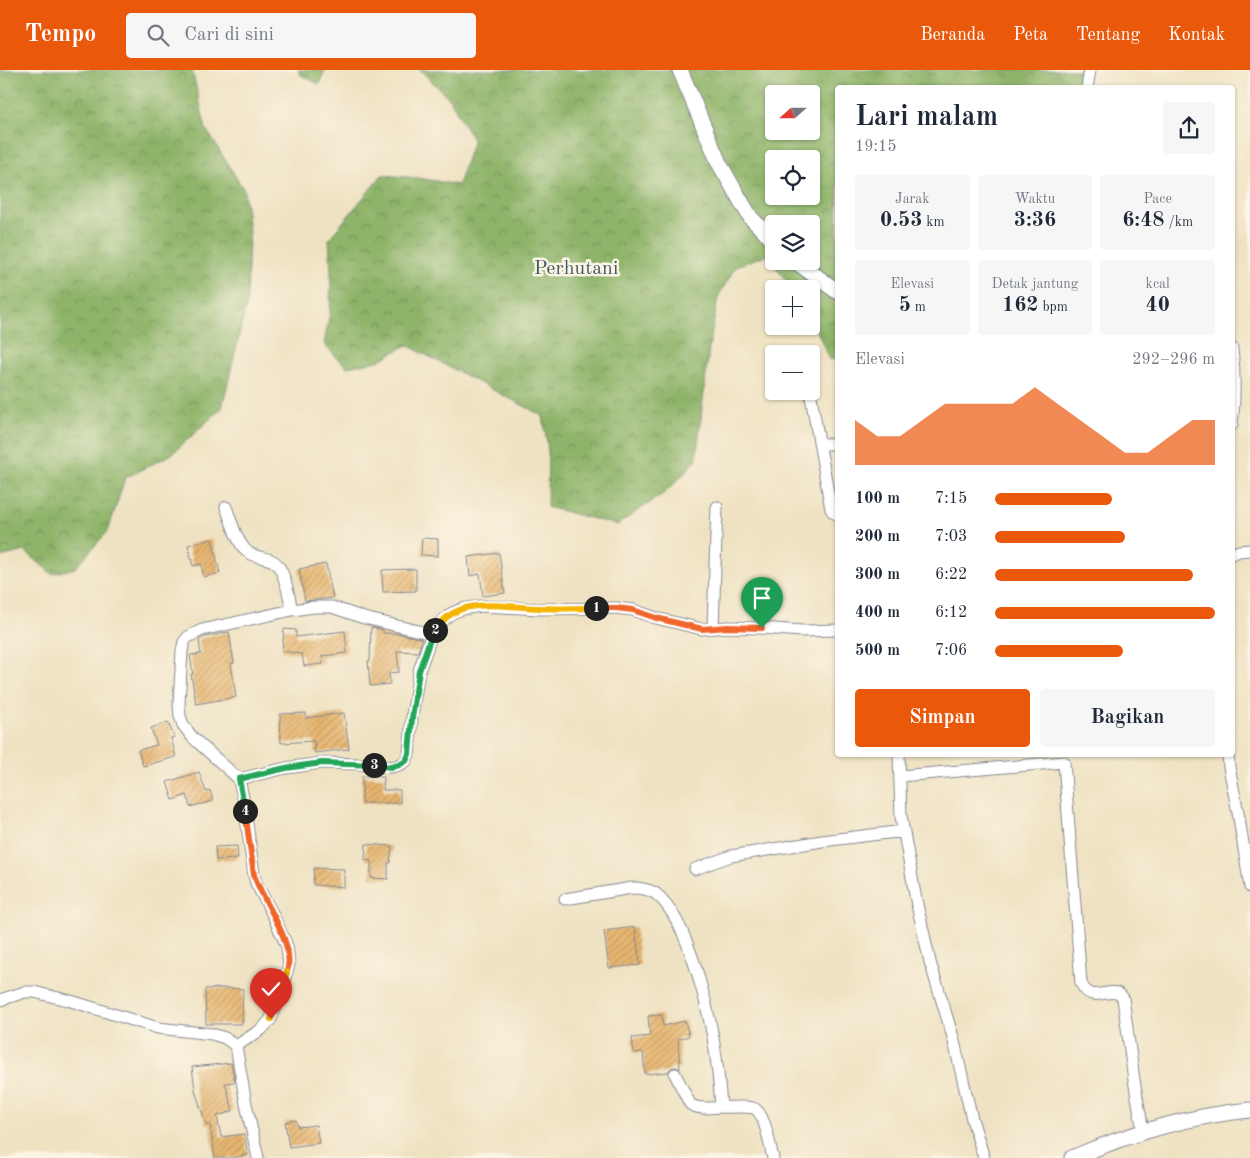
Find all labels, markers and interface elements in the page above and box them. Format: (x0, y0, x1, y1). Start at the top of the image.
search box (126, 13, 476, 58)
icon: search (144, 21, 172, 49)
text: Tempo (25, 23, 96, 47)
text: Cari di sini (184, 26, 274, 45)
text: Beranda (920, 26, 985, 44)
text: Peta (1013, 26, 1048, 44)
text: Tentang (1076, 26, 1140, 44)
text: Kontak (1168, 26, 1225, 44)
north arrow (765, 85, 820, 140)
map controls (765, 85, 820, 400)
button: share (1163, 102, 1215, 154)
text: Lari malam (855, 104, 998, 132)
text: 19:15 (855, 139, 897, 155)
button: locate (765, 150, 820, 205)
text: Jarak (895, 192, 930, 206)
text: Waktu (1015, 192, 1055, 206)
text: Pace (1143, 192, 1172, 206)
text: 0.53 (880, 210, 922, 231)
text: 3:36 (1014, 210, 1056, 231)
text: 6:48 (1122, 210, 1165, 231)
button: layers (765, 215, 820, 270)
text: km (922, 215, 945, 229)
text: /km (1165, 215, 1193, 229)
park label: Perhutani (534, 259, 618, 279)
text: Elevasi (891, 277, 934, 291)
text: Detak jantung (992, 277, 1078, 291)
text: kcal (1146, 277, 1170, 291)
button: + (765, 280, 820, 335)
text: 5 (899, 295, 911, 316)
text: 162 (1002, 295, 1039, 316)
text: 40 (1145, 295, 1170, 316)
text: m (911, 300, 926, 314)
text: bpm (1039, 300, 1068, 314)
button: − (765, 345, 820, 400)
text: Elevasi (855, 352, 905, 368)
text: 292–296 m (1132, 352, 1215, 368)
text: 100 m (855, 491, 900, 507)
text: 7:15 (935, 491, 967, 507)
text: 200 m (855, 529, 900, 545)
text: 7:03 (935, 529, 967, 545)
text: 300 m (855, 567, 900, 583)
text: 6:22 (935, 567, 967, 583)
pin (741, 577, 783, 628)
icon: arrive (748, 584, 776, 612)
pin: 1 (584, 596, 608, 620)
text: 1 (592, 601, 601, 615)
text: 400 m (855, 605, 900, 621)
text: 6:12 (935, 605, 967, 621)
pin: 2 (422, 618, 448, 642)
text: 2 (431, 623, 440, 637)
text: 500 m (855, 643, 900, 659)
text: 7:06 (935, 643, 967, 659)
button: Simpan (855, 689, 1030, 747)
button: Bagikan (1040, 689, 1215, 747)
pin: 3 (362, 752, 386, 778)
text: 3 (370, 758, 379, 772)
pin: 4 (232, 798, 258, 824)
text: 4 (241, 804, 250, 818)
pin (250, 968, 292, 1019)
icon: check (257, 975, 285, 1003)

